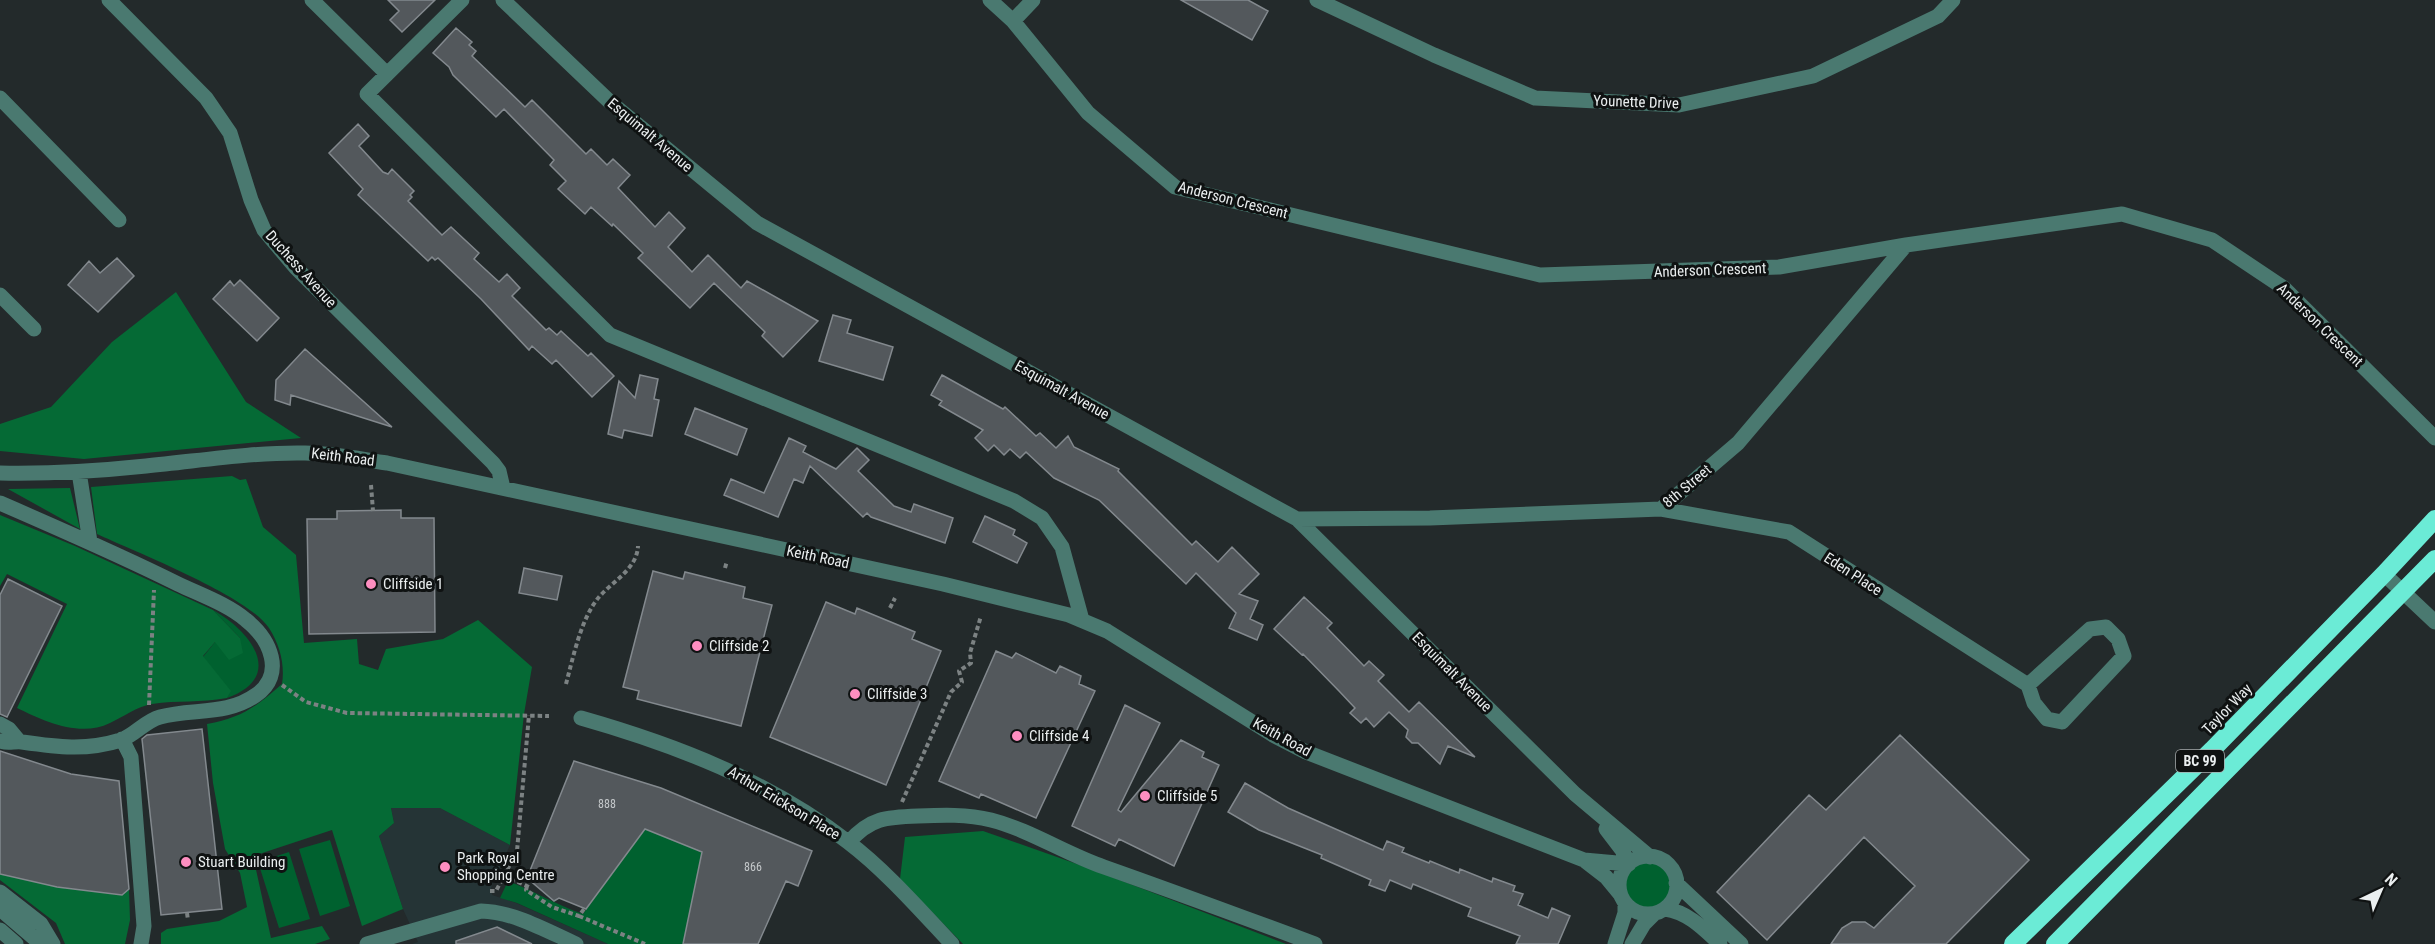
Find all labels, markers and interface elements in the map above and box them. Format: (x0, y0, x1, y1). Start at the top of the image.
street label: Younette Drive (1593, 92, 1679, 112)
street label: Esquimalt Avenue (604, 94, 696, 176)
street label: Anderson Crescent (1176, 178, 1290, 222)
street label: Duchess Avenue (262, 227, 340, 311)
street label: Anderson Crescent (1653, 259, 1767, 281)
street label: Anderson Crescent (2273, 279, 2367, 371)
street label: Esquimalt Avenue (1012, 357, 1112, 423)
street label: Keith Road (310, 444, 376, 470)
street label: 8th Street (1659, 461, 1715, 511)
street label: Keith Road (785, 542, 851, 572)
street label: Eden Place (1821, 549, 1885, 599)
place label: Cliffside 1 (383, 575, 443, 593)
marker: Cliffside 1 (364, 577, 378, 591)
street label: Esquimalt Avenue (1408, 628, 1496, 716)
place label: Cliffside 2 (709, 637, 769, 655)
marker: Cliffside 2 (690, 639, 704, 653)
street label: Taylor Way (2198, 680, 2256, 738)
place label: Cliffside 3 (867, 685, 927, 703)
marker: Cliffside 3 (848, 687, 862, 701)
street label: Keith Road (1250, 714, 1314, 760)
place label: Cliffside 4 (1029, 727, 1089, 745)
marker: Cliffside 4 (1010, 729, 1024, 743)
road number: BC 99 (2176, 750, 2224, 772)
street label: Arthur Erickson Place (725, 762, 843, 844)
place label: Cliffside 5 (1157, 787, 1217, 805)
marker: Cliffside 5 (1138, 789, 1152, 803)
house number: 888 (598, 797, 616, 811)
place label: Park Royal Shopping Centre (457, 849, 555, 884)
place label: Stuart Building (198, 853, 285, 871)
marker: Stuart Building (179, 855, 193, 869)
marker: Park Royal Shopping Centre (438, 860, 452, 874)
house number: 866 (744, 860, 762, 874)
north arrow (2351, 860, 2411, 920)
text: N (2381, 869, 2401, 890)

